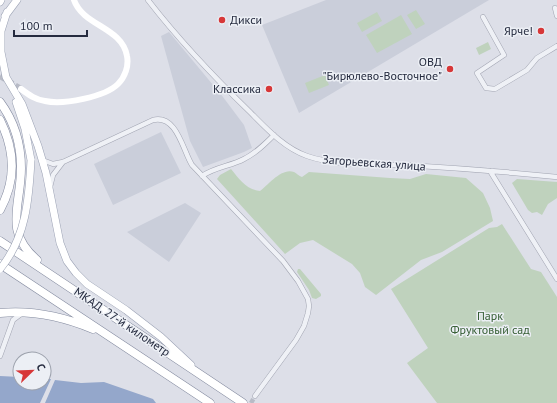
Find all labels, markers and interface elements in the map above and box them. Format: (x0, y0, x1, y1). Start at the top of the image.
scale bar (14, 12, 87, 38)
place label: Дикси (230, 12, 262, 27)
marker: Дикси (217, 15, 227, 25)
text: 100 m (20, 18, 53, 33)
place label: Ярче! (504, 23, 533, 38)
marker: Ярче! (536, 26, 546, 36)
place label: ОВД "Бирюлево-Восточное" (322, 54, 442, 83)
marker: ОВД "Бирюлево-Восточное" (445, 64, 455, 74)
place label: Классика (213, 81, 261, 96)
marker: Классика (264, 84, 274, 94)
street label: Загорьевская улица (322, 151, 426, 174)
street label: МКАД, 27-й километр (71, 284, 173, 359)
park label: Парк Фруктовый сад (450, 308, 530, 337)
north arrow (12, 351, 52, 391)
text: С (34, 362, 49, 373)

